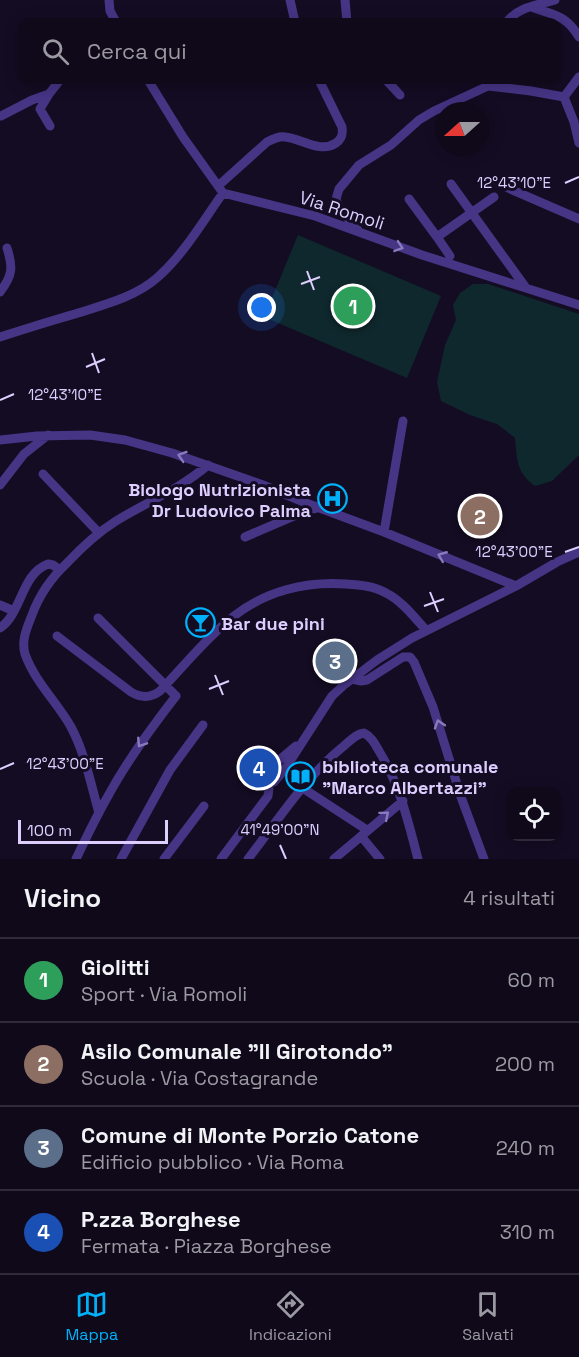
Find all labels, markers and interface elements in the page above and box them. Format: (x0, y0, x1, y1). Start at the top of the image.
search box (18, 18, 561, 84)
icon: search (39, 35, 72, 68)
text: Cerca qui (87, 37, 187, 65)
north arrow (435, 102, 489, 156)
text: 12°43'10"E (477, 173, 551, 192)
street label: Via Romoli (296, 185, 388, 235)
one-way arrow (394, 239, 404, 252)
pin: 1 (334, 284, 372, 328)
your location (247, 293, 276, 322)
text: 12°43'10"E (28, 385, 102, 404)
one-way arrow (177, 451, 188, 463)
place label: Biologo Nutrizionista Dr Ludovico Palma (128, 478, 312, 522)
hospital icon: Biologo Nutrizionista Dr Ludovico Palma (316, 483, 348, 515)
pin: 2 (460, 494, 500, 538)
text: 12°43'00"E (475, 542, 553, 561)
one-way arrow (437, 551, 448, 563)
bar icon: Bar due pini (184, 607, 216, 639)
place label: Bar due pini (221, 612, 325, 635)
pin: 3 (316, 638, 354, 684)
one-way arrow (434, 719, 446, 730)
one-way arrow (137, 736, 148, 747)
pin: 4 (240, 746, 278, 790)
text: 12°43'00"E (26, 754, 104, 773)
place label: biblioteca comunale "Marco Albertazzi" (322, 755, 498, 799)
library icon: biblioteca comunale "Marco Albertazzi" (285, 760, 317, 792)
map controls (507, 787, 561, 841)
button: locate (507, 787, 561, 841)
one-way arrow (378, 812, 389, 823)
scale bar (18, 817, 168, 844)
text: 100 m (27, 820, 72, 841)
text: 41°49'00"N (241, 820, 319, 839)
text: Vicino (24, 881, 101, 915)
text: 4 risultati (463, 885, 555, 911)
text: Giolitti (81, 953, 150, 981)
text: 1 (39, 967, 48, 993)
text: 60 m (508, 967, 555, 993)
text: Sport · Via Romoli (81, 981, 247, 1007)
text: Asilo Comunale "Il Girotondo" (81, 1037, 393, 1065)
text: 2 (38, 1051, 49, 1077)
text: 200 m (495, 1051, 555, 1077)
text: Scuola · Via Costagrande (81, 1065, 318, 1091)
text: Comune di Monte Porzio Catone (81, 1121, 419, 1149)
text: 3 (37, 1135, 50, 1161)
text: 240 m (496, 1135, 555, 1161)
text: Edificio pubblico · Via Roma (81, 1149, 344, 1175)
text: P.zza Borghese (81, 1205, 241, 1233)
text: 4 (37, 1219, 50, 1245)
text: 310 m (500, 1219, 555, 1245)
text: Fermata · Piazza Borghese (81, 1233, 332, 1259)
tab: Mappa (65, 1288, 118, 1345)
tab: Indicazioni (249, 1288, 332, 1345)
tab: Salvati (462, 1288, 514, 1345)

